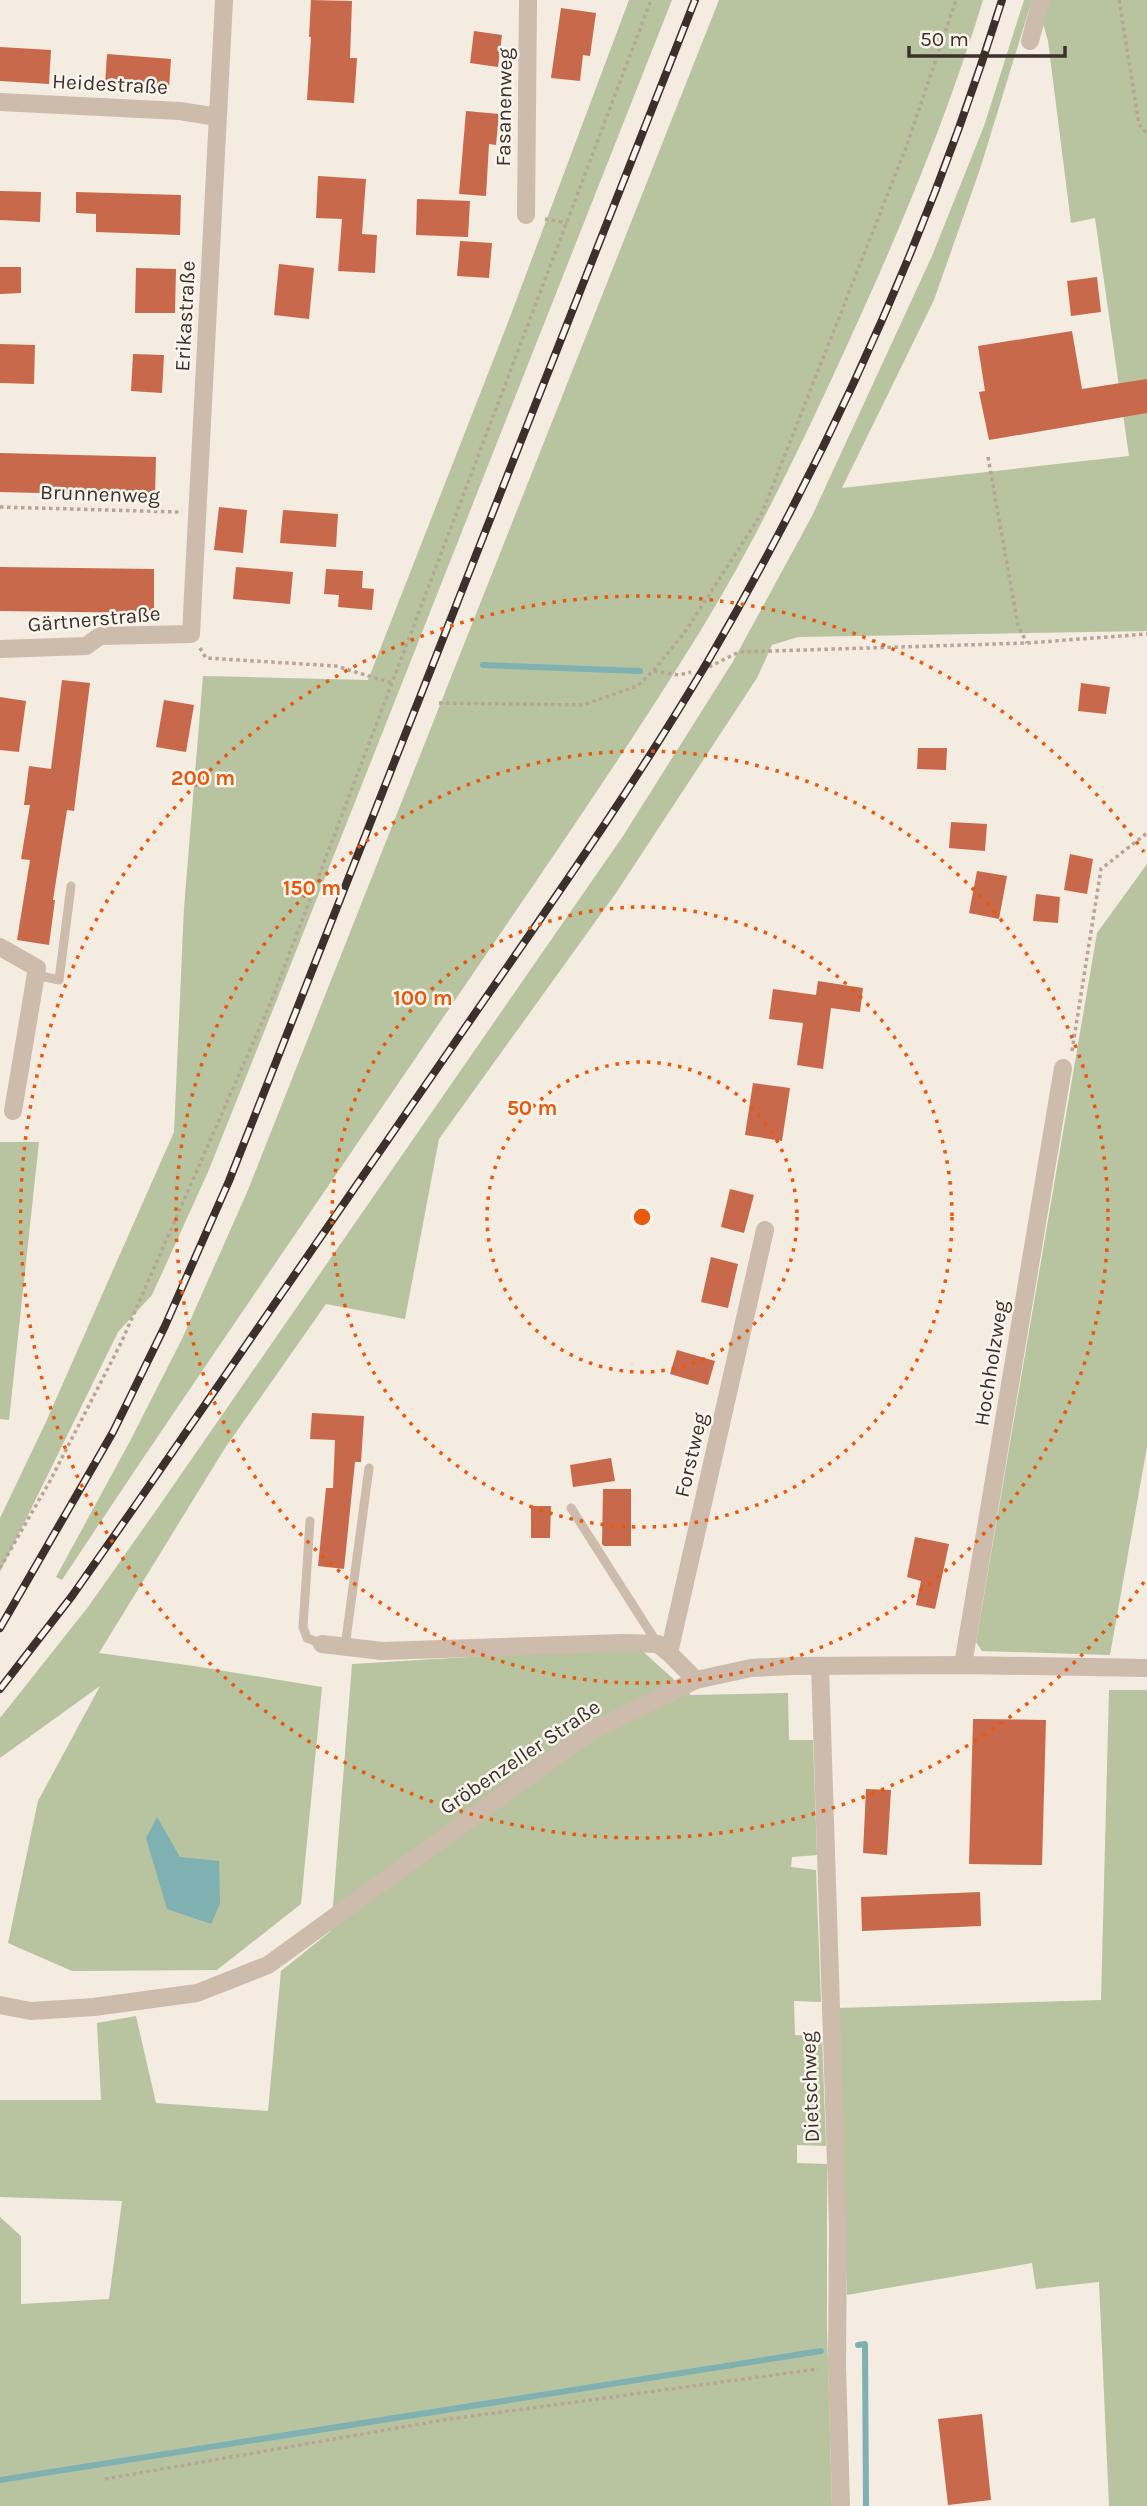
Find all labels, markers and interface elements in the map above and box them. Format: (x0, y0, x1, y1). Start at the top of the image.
scale bar (909, 14, 1065, 58)
text: 50 m (920, 27, 969, 51)
street label: Fasanenweg (491, 47, 517, 167)
street label: Heidestraße (51, 69, 169, 99)
street label: Erikastraße (170, 260, 200, 372)
street label: Brunnenweg (40, 480, 161, 508)
street label: Gärtnerstraße (27, 601, 161, 637)
text: 200 m (171, 766, 235, 790)
text: 150 m (283, 876, 341, 900)
text: 100 m (393, 986, 453, 1010)
text: 50 m (507, 1096, 557, 1120)
centre of rings (630, 1205, 654, 1229)
street label: Hochholzweg (969, 1298, 1013, 1428)
street label: Forstweg (670, 1410, 712, 1500)
street label: Gröbenzeller Straße (435, 1695, 605, 1819)
street label: Dietschweg (796, 2031, 824, 2143)

